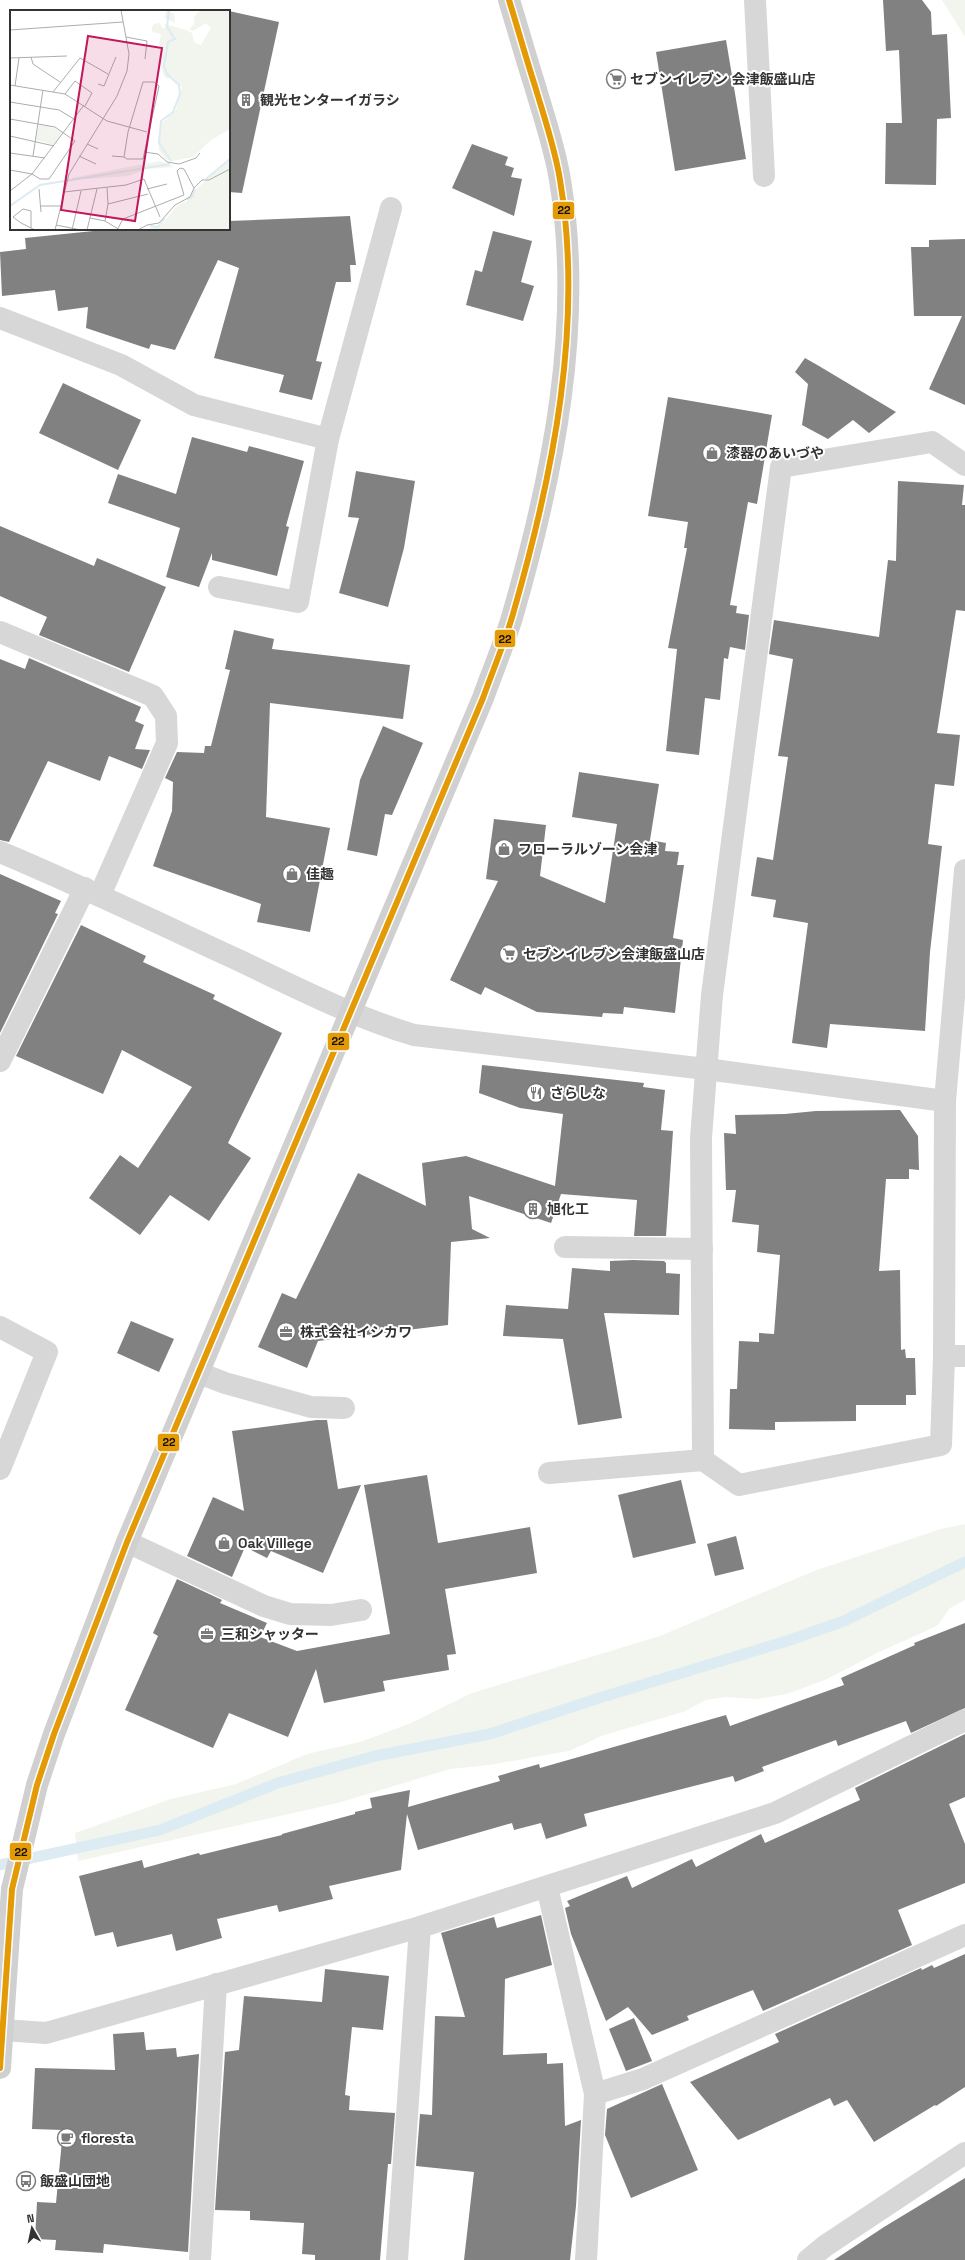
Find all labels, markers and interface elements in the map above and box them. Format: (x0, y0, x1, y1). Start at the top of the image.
inset map (10, 10, 230, 230)
supermarket icon: セブンイレブン 会津飯盛山店 (605, 68, 627, 90)
place label: セブンイレブン 会津飯盛山店 (630, 70, 816, 88)
building icon: 観光センターイガラシ (235, 89, 257, 111)
place label: 観光センターイガラシ (260, 91, 400, 109)
line badge: 22 (552, 201, 575, 220)
text: 22 (557, 203, 571, 217)
shop icon: 漆器のあいづや (701, 442, 723, 464)
place label: 漆器のあいづや (726, 444, 824, 462)
line badge: 22 (494, 629, 516, 648)
text: 22 (498, 632, 512, 646)
shop icon: フローラルゾーン会津 (493, 838, 515, 860)
place label: フローラルゾーン会津 (518, 840, 657, 858)
shop icon: 佳趣 (281, 863, 303, 885)
place label: 佳趣 (306, 865, 334, 883)
supermarket icon: セブンイレブン会津飯盛山店 (498, 943, 520, 965)
place label: セブンイレブン会津飯盛山店 (523, 945, 705, 963)
line badge: 22 (327, 1032, 350, 1051)
text: 22 (331, 1034, 345, 1048)
restaurant icon: さらしな (525, 1082, 547, 1104)
place label: さらしな (550, 1084, 606, 1102)
building icon: 旭化工 (522, 1198, 544, 1220)
place label: 旭化工 (547, 1200, 589, 1218)
office icon: 株式会社イシカワ (275, 1321, 297, 1343)
place label: 株式会社イシカワ (300, 1323, 412, 1341)
line badge: 22 (157, 1433, 180, 1452)
text: 22 (162, 1435, 176, 1449)
shop icon: Oak Villege (213, 1532, 235, 1554)
place label: Oak Villege (238, 1534, 312, 1552)
office icon: 三和シャッター (196, 1623, 218, 1645)
place label: 三和シャッター (221, 1625, 319, 1643)
line badge: 22 (9, 1842, 32, 1861)
text: 22 (14, 1845, 28, 1859)
cafe icon: floresta (56, 2127, 78, 2149)
place label: floresta (81, 2129, 134, 2147)
bus stop icon: 飯盛山団地 (15, 2170, 37, 2192)
place label: 飯盛山団地 (40, 2172, 110, 2190)
north arrow (12, 2208, 52, 2248)
text: N (26, 2211, 35, 2226)

